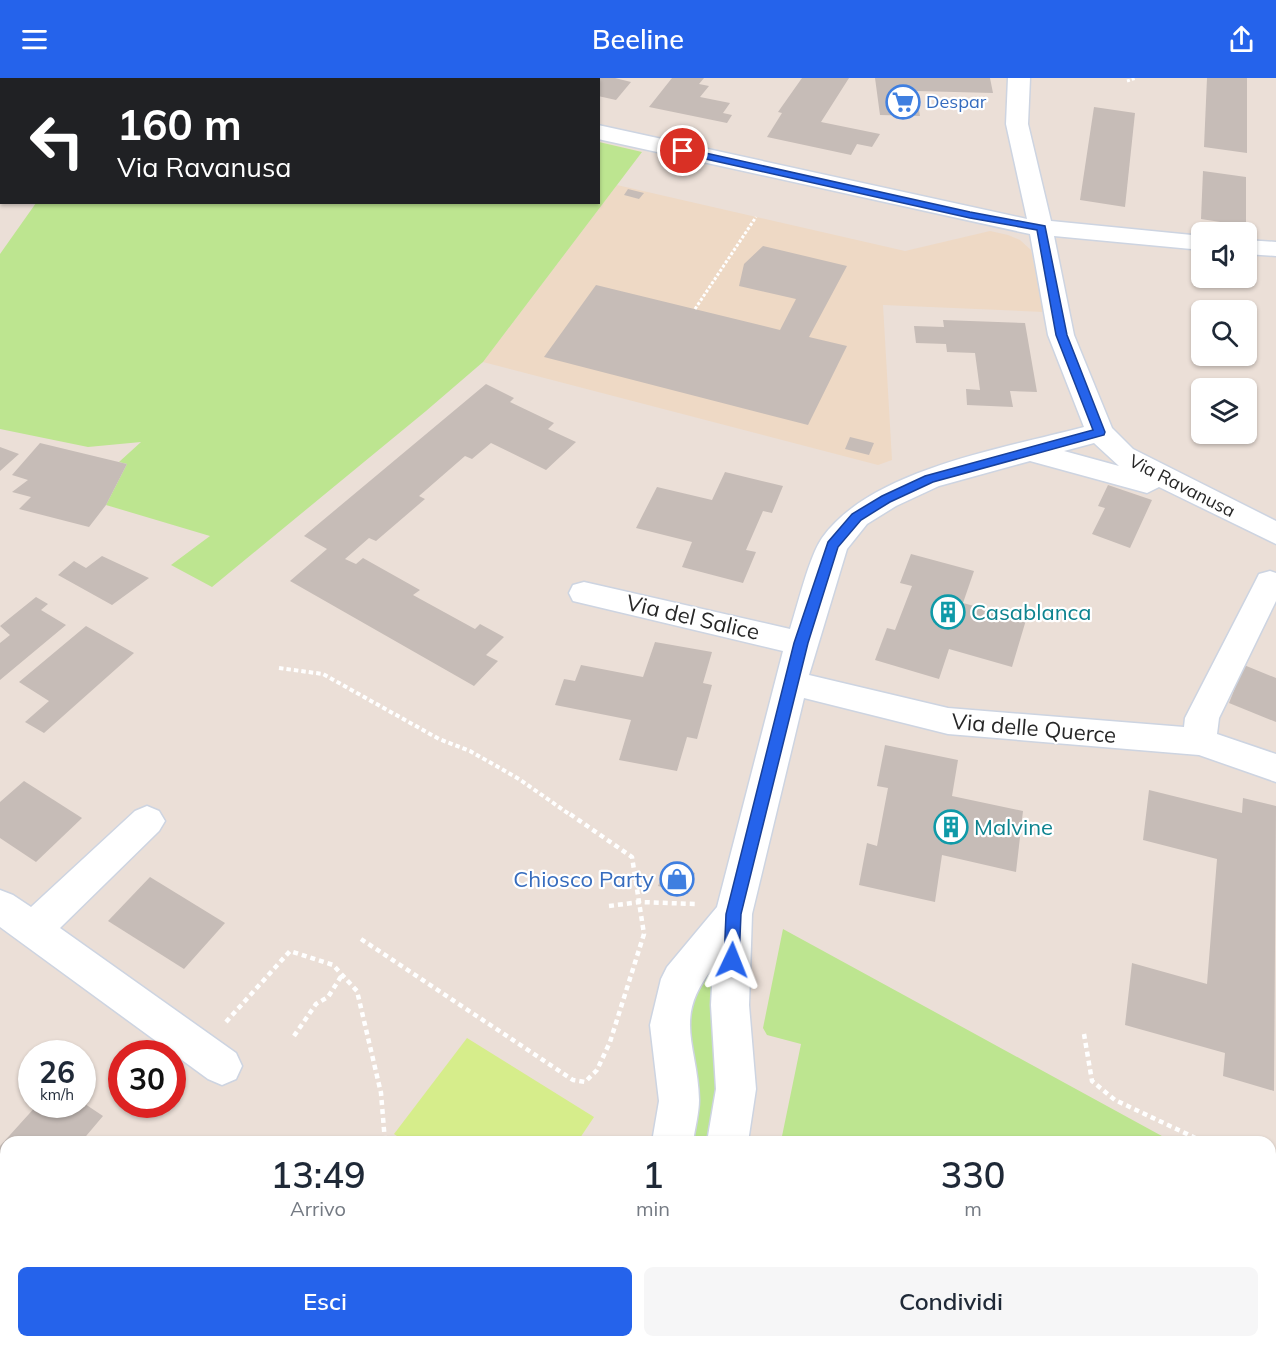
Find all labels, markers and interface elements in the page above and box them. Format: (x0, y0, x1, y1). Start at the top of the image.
text: Beeline (592, 22, 684, 56)
icon: menu (18, 23, 51, 56)
icon: share (1225, 23, 1258, 56)
supermarket icon: Despar (885, 84, 921, 120)
place label: Despar (926, 90, 987, 113)
text: 160 m (117, 98, 242, 151)
icon: left (18, 102, 96, 180)
pin (657, 125, 708, 176)
icon: arrive (666, 134, 699, 167)
text: Via Ravanusa (117, 150, 291, 184)
map controls (1191, 222, 1257, 444)
button: sound (1191, 222, 1257, 288)
button: search (1191, 300, 1257, 366)
button: layers (1191, 378, 1257, 444)
street label: Via Ravanusa (1125, 449, 1239, 522)
street label: Via del Salice (624, 588, 762, 646)
building icon: Casablanca (930, 594, 966, 630)
place label: Casablanca (971, 598, 1092, 626)
street label: Via delle Querce (951, 707, 1117, 749)
building icon: Malvine (933, 809, 969, 845)
place label: Malvine (974, 813, 1053, 841)
shop icon: Chiosco Party (659, 861, 695, 897)
place label: Chiosco Party (513, 865, 654, 893)
position arrow (700, 928, 764, 992)
speed limit sign: 30 (108, 1040, 186, 1118)
text: 26 (39, 1053, 75, 1091)
text: km/h (40, 1085, 74, 1104)
text: 13:49 (271, 1152, 365, 1197)
text: 1 (642, 1152, 664, 1197)
text: 330 (941, 1152, 1005, 1197)
text: Arrivo (290, 1196, 346, 1221)
text: min (636, 1196, 670, 1221)
text: m (964, 1196, 982, 1221)
button: Esci (18, 1267, 632, 1336)
button: Condividi (644, 1267, 1258, 1336)

